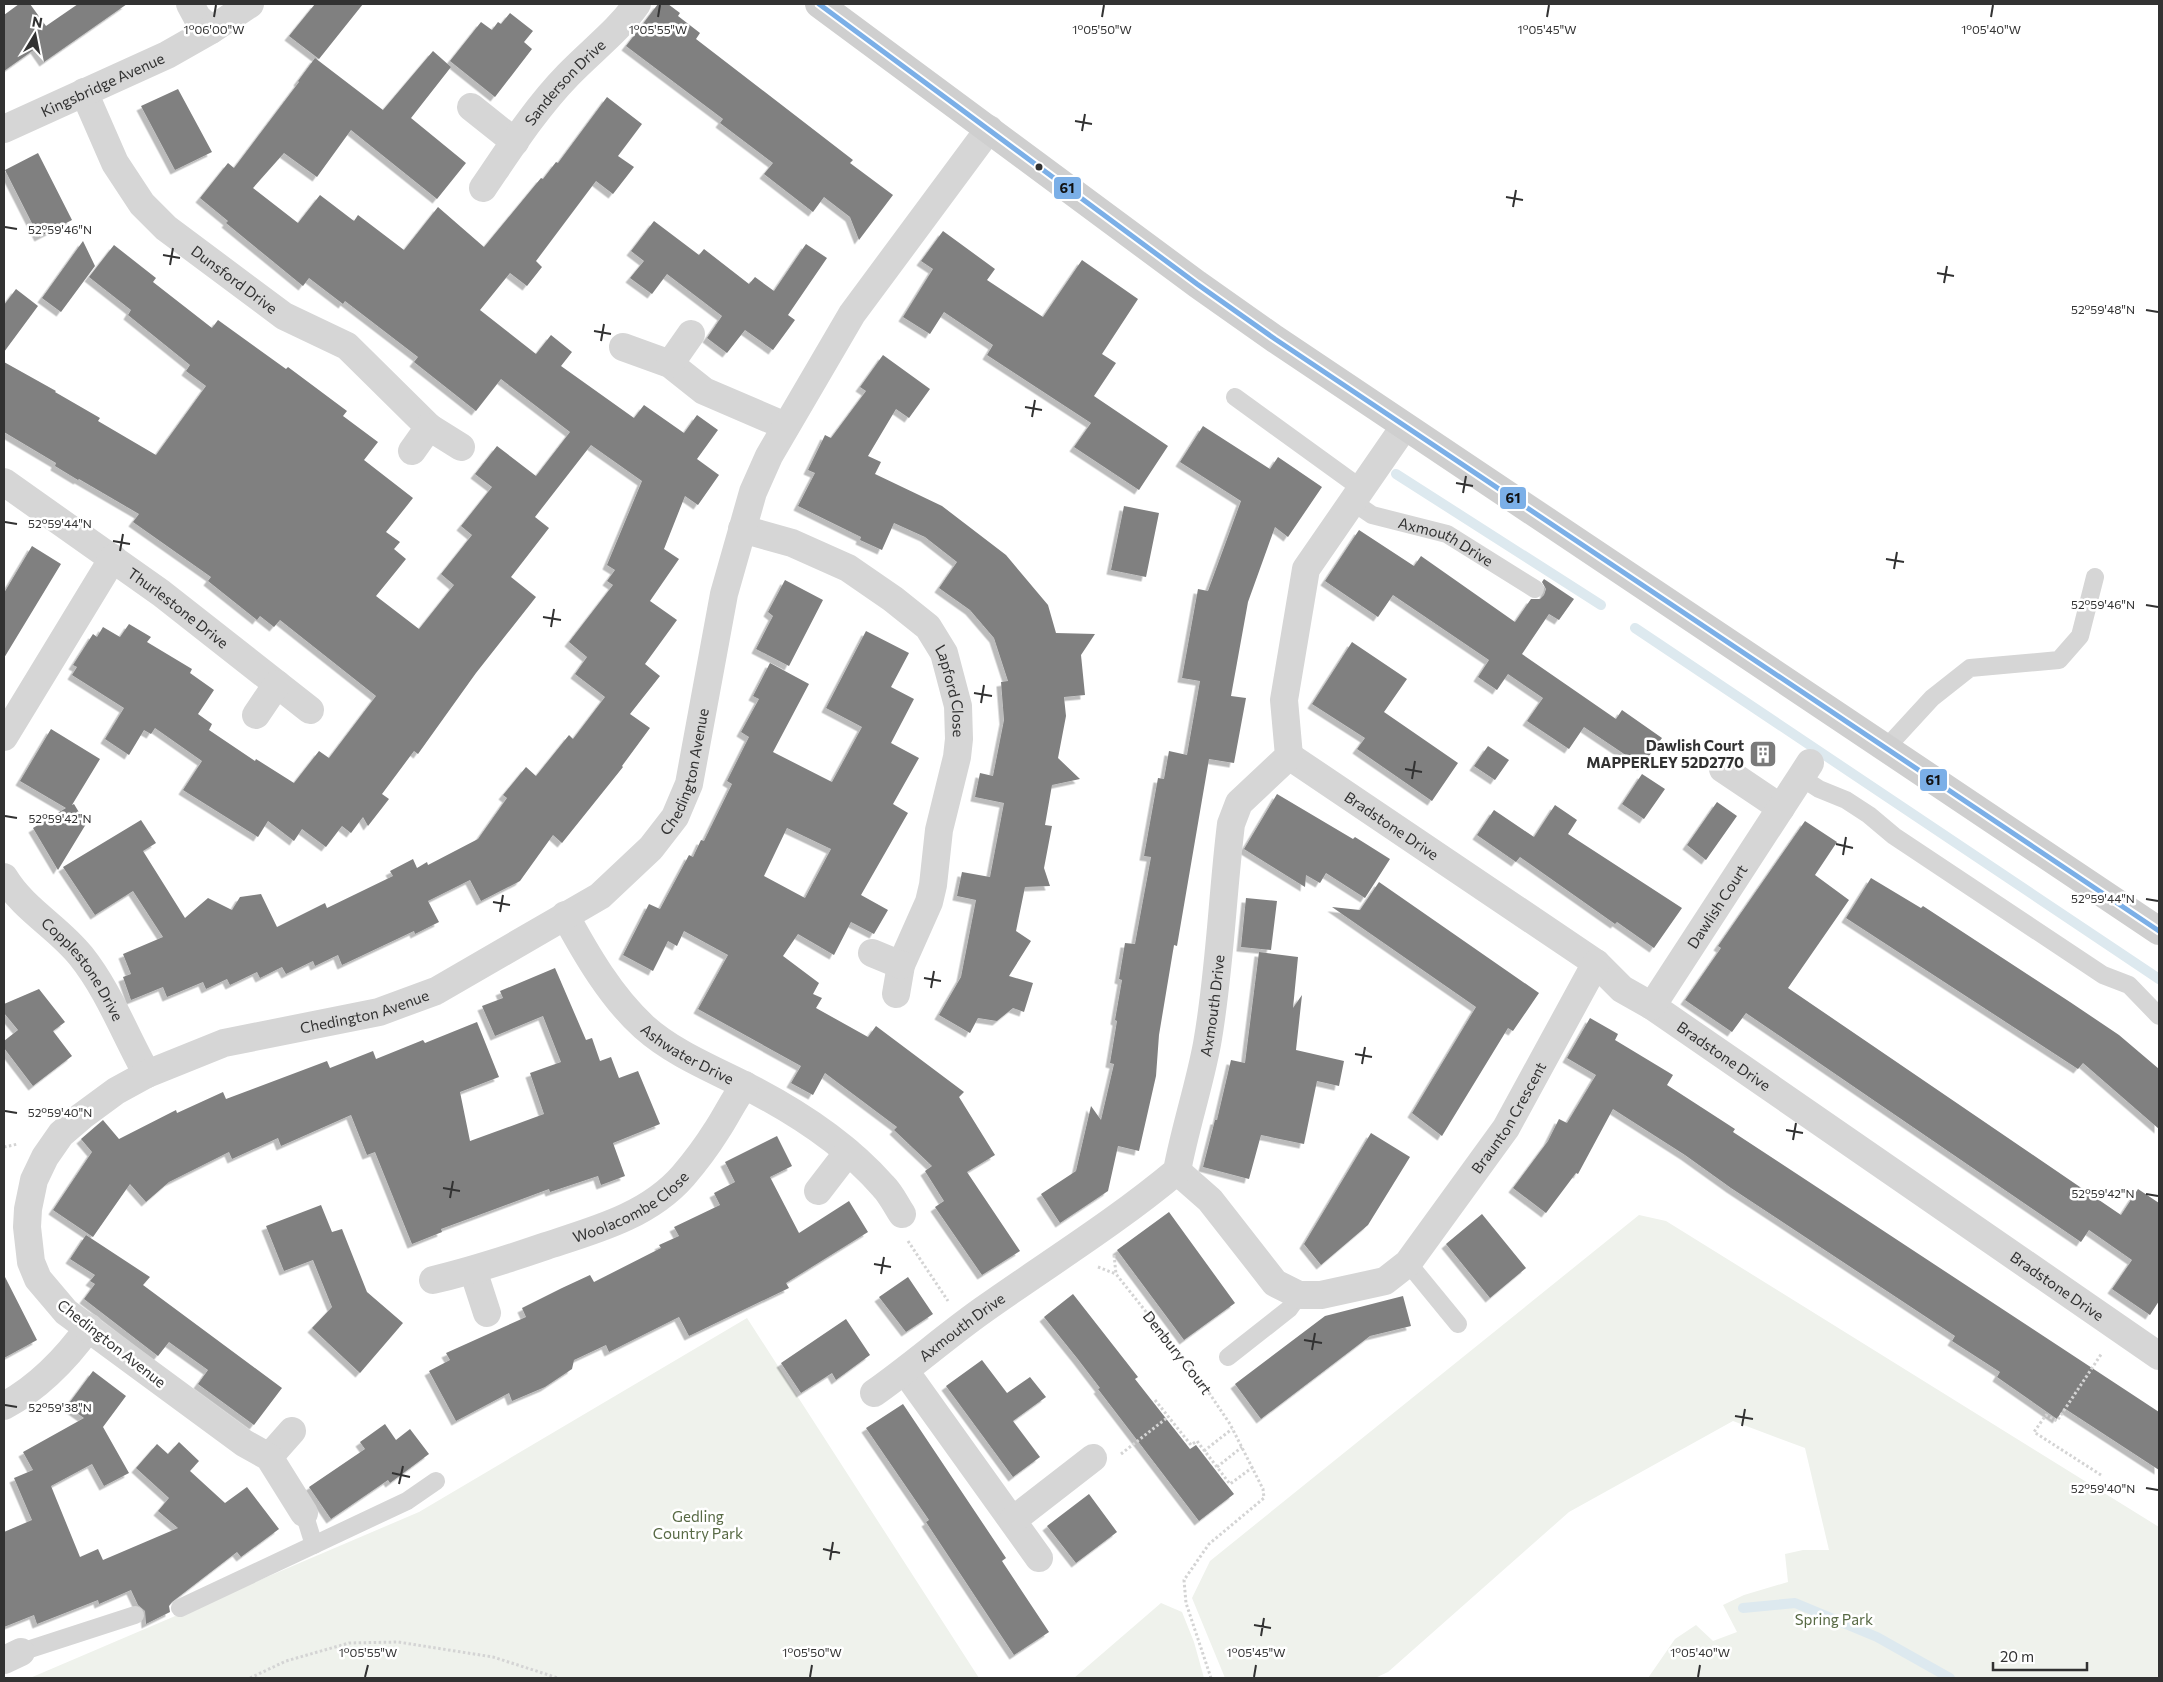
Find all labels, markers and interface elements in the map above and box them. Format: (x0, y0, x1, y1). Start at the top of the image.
north arrow (10, 10, 60, 60)
text: N (31, 12, 44, 31)
text: 1°06'00"W (184, 22, 244, 36)
text: 1°05'55"W (629, 22, 687, 36)
text: 1°05'50"W (1072, 22, 1132, 36)
text: 1°05'45"W (1518, 22, 1576, 36)
text: 1°05'40"W (1961, 22, 2021, 36)
street label: Sanderson Drive (520, 35, 609, 129)
street label: Kingsbridge Avenue (38, 48, 167, 120)
unlabelled marker (1034, 162, 1044, 172)
line badge: 61 (1053, 176, 1082, 200)
text: 61 (1060, 179, 1074, 196)
text: 52°59'46"N (28, 222, 92, 236)
street label: Dunsford Drive (188, 241, 281, 317)
text: 52°59'48"N (2071, 302, 2135, 316)
line badge: 61 (1499, 486, 1527, 510)
text: 61 (1506, 489, 1520, 506)
street label: Axmouth Drive (1397, 513, 1497, 570)
text: 52°59'44"N (28, 516, 92, 530)
street label: Thurlestone Drive (125, 564, 232, 652)
text: 52°59'46"N (2071, 597, 2135, 611)
street label: Lapford Close (932, 641, 968, 738)
street label: Chedington Avenue (656, 707, 712, 838)
place label: Dawlish Court MAPPERLEY 52D2770 (1586, 736, 1744, 771)
building icon: Dawlish Court MAPPERLEY 52D2770 (1748, 739, 1778, 769)
line badge: 61 (1919, 768, 1948, 792)
text: 61 (1926, 771, 1940, 788)
street label: Bradstone Drive (1341, 787, 1442, 863)
text: 52°59'42"N (28, 811, 92, 825)
street label: Dawlish Court (1683, 861, 1751, 952)
text: 52°59'44"N (2071, 891, 2135, 905)
street label: Copplestone Drive (38, 913, 127, 1024)
street label: Axmouth Drive (1196, 954, 1228, 1058)
street label: Chedington Avenue (298, 985, 431, 1037)
street label: Bradstone Drive (1674, 1017, 1774, 1094)
street label: Ashwater Drive (637, 1020, 737, 1088)
street label: Braunton Crescent (1467, 1059, 1549, 1177)
text: 52°59'40"N (28, 1105, 92, 1119)
street label: Woolacombe Close (570, 1167, 692, 1246)
text: 52°59'42"N (2071, 1186, 2135, 1200)
street label: Bradstone Drive (2007, 1247, 2108, 1324)
street label: Axmouth Drive (915, 1289, 1008, 1365)
street label: Chedington Avenue (54, 1295, 170, 1391)
street label: Denbury Court (1140, 1307, 1216, 1398)
text: 52°59'38"N (28, 1400, 92, 1414)
text: 52°59'40"N (2071, 1481, 2135, 1495)
park label: Gedling Country Park (653, 1507, 743, 1542)
park label: Spring Park (1795, 1610, 1873, 1628)
scale bar (1993, 1640, 2087, 1672)
text: 1°05'55"W (339, 1645, 397, 1659)
text: 1°05'50"W (782, 1645, 842, 1659)
text: 1°05'45"W (1227, 1645, 1285, 1659)
text: 1°05'40"W (1670, 1645, 1730, 1659)
text: 20 m (2000, 1647, 2034, 1665)

